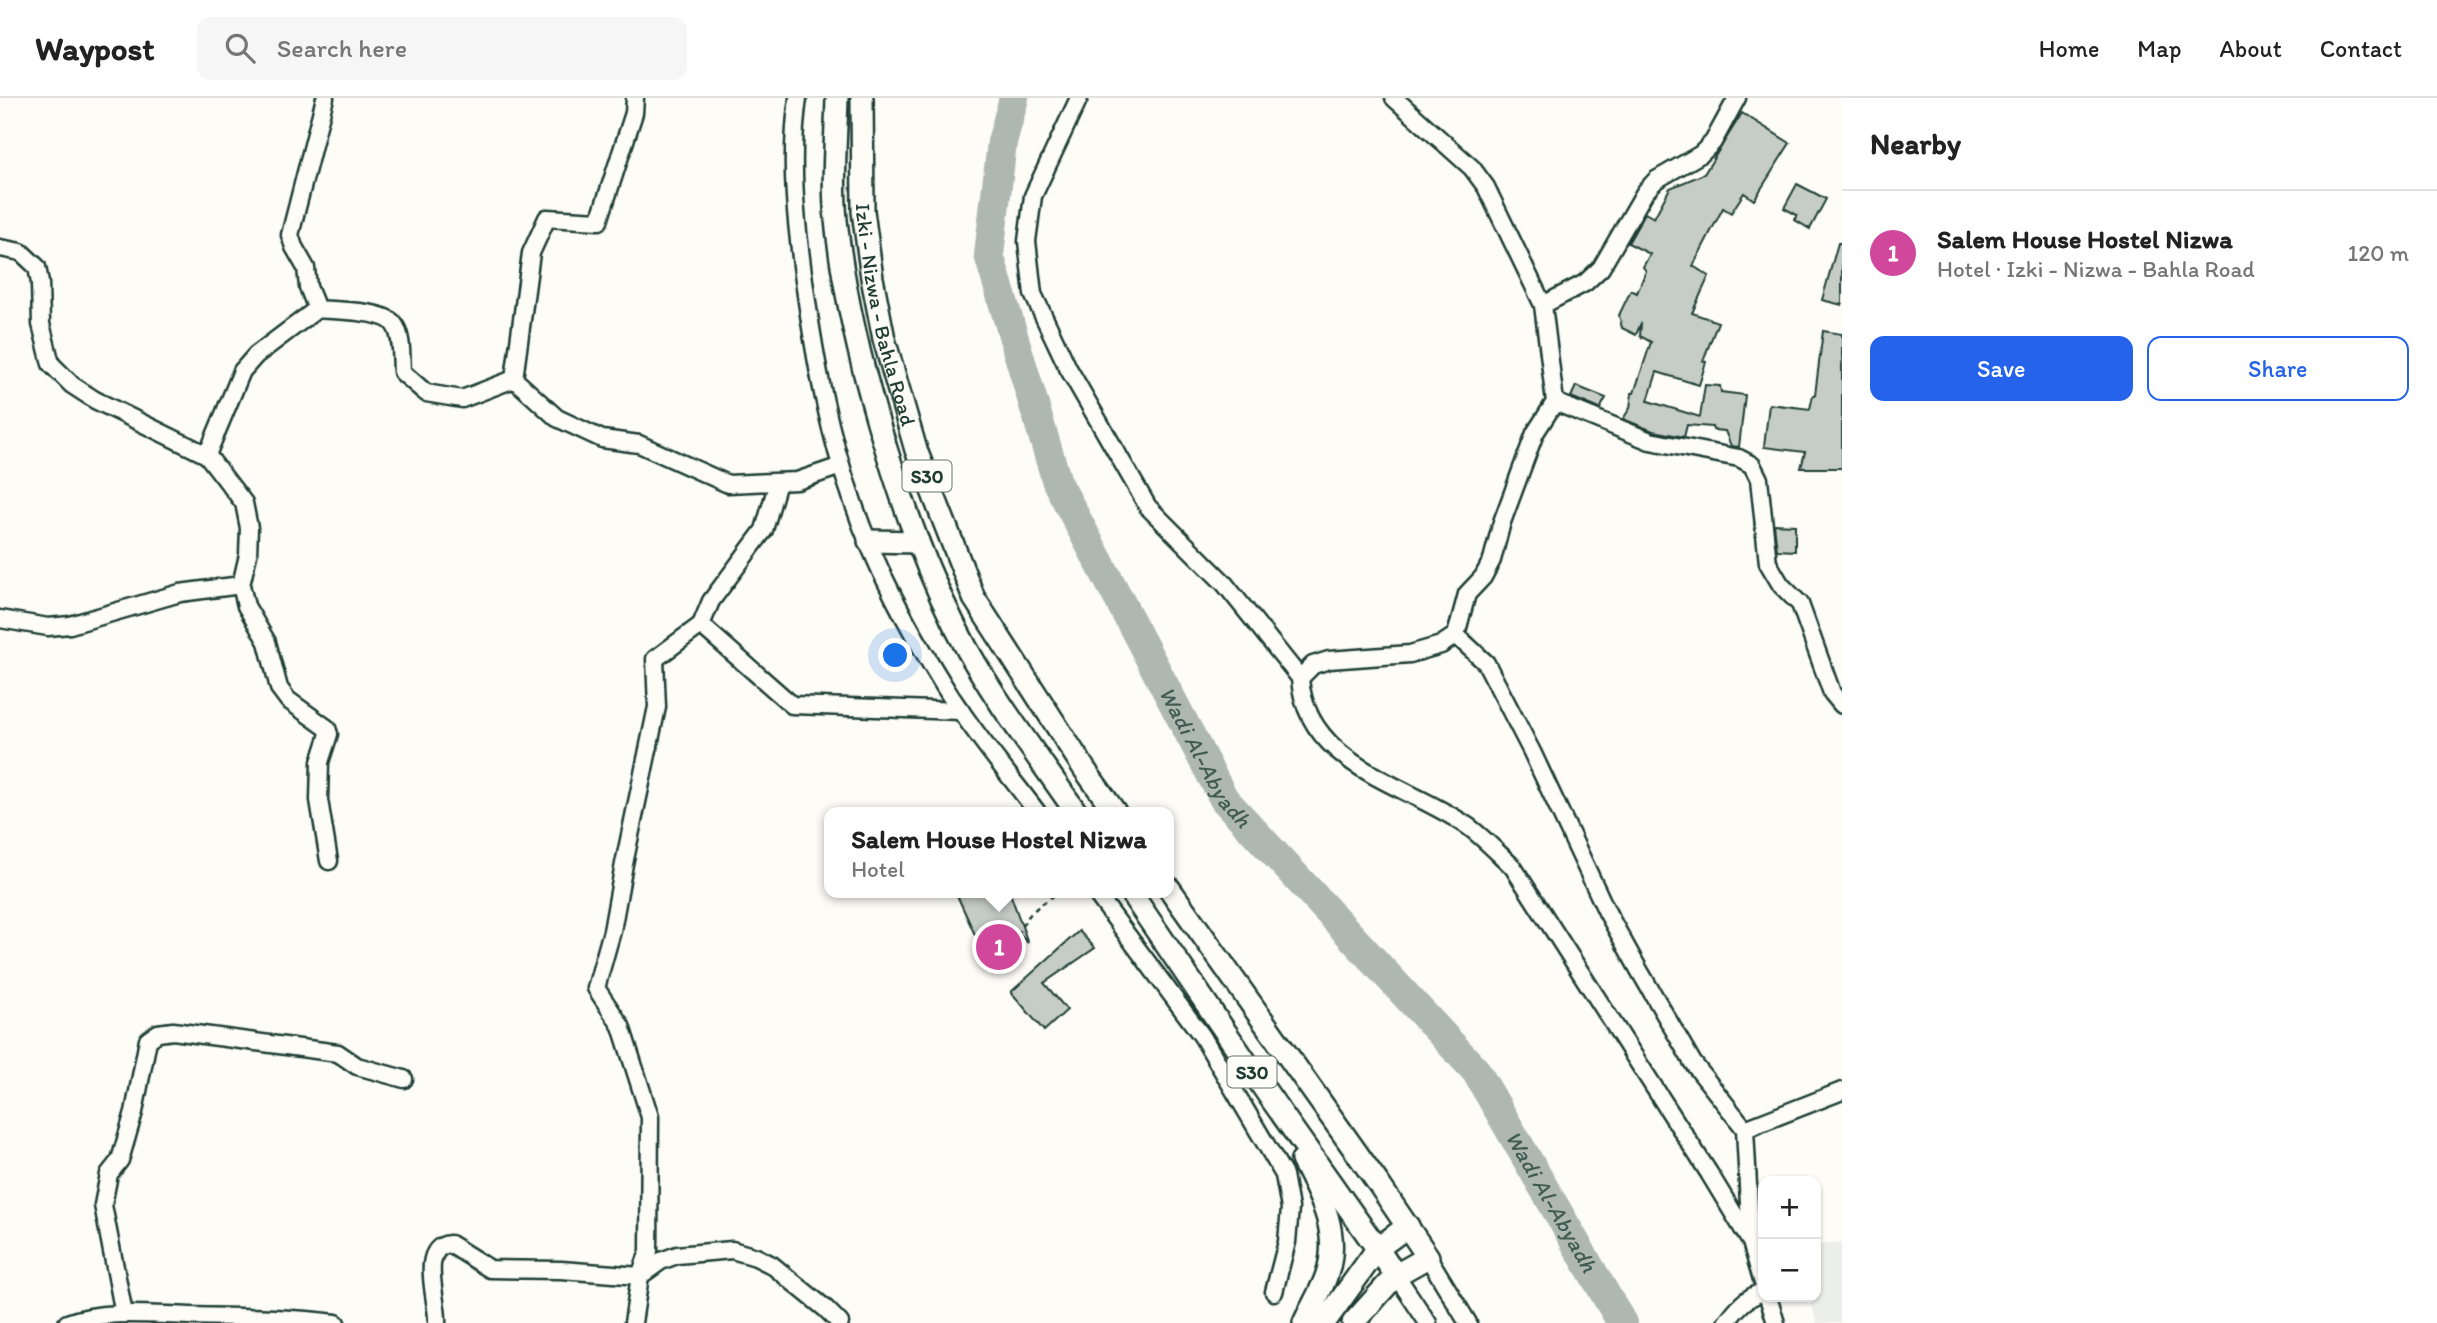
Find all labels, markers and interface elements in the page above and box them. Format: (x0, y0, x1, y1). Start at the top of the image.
search box (197, 17, 687, 80)
text: Waypost (35, 29, 155, 68)
icon: search (221, 29, 259, 67)
text: Search here (277, 32, 407, 64)
text: Home (2039, 34, 2099, 63)
text: Map (2137, 34, 2181, 63)
text: About (2219, 34, 2282, 63)
text: Contact (2320, 34, 2402, 63)
text: Nearby (1870, 125, 1961, 162)
street label: Izki - Nizwa - Bahla Road (851, 203, 922, 429)
text: Salem House Hostel Nizwa (1937, 223, 2233, 255)
text: 1 (1888, 239, 1898, 267)
text: 120 m (2348, 239, 2409, 267)
text: Hotel · Izki - Nizwa - Bahla Road (1937, 255, 2255, 283)
button: Save (1870, 336, 2133, 401)
button: Share (2147, 336, 2409, 401)
road number: S30 (902, 460, 951, 492)
your location (878, 638, 912, 672)
water label: Wadi Al-Abyadh (1153, 682, 1258, 834)
popup (824, 807, 1174, 898)
text: Salem House Hostel Nizwa (851, 823, 1147, 855)
text: Hotel (851, 855, 905, 883)
pin: 1 (976, 921, 1022, 973)
road number: S30 (1228, 1056, 1276, 1088)
water label: Wadi Al-Abyadh (1500, 1125, 1604, 1278)
map controls (1758, 1176, 1821, 1302)
button: + (1758, 1176, 1821, 1239)
button: − (1758, 1239, 1821, 1302)

